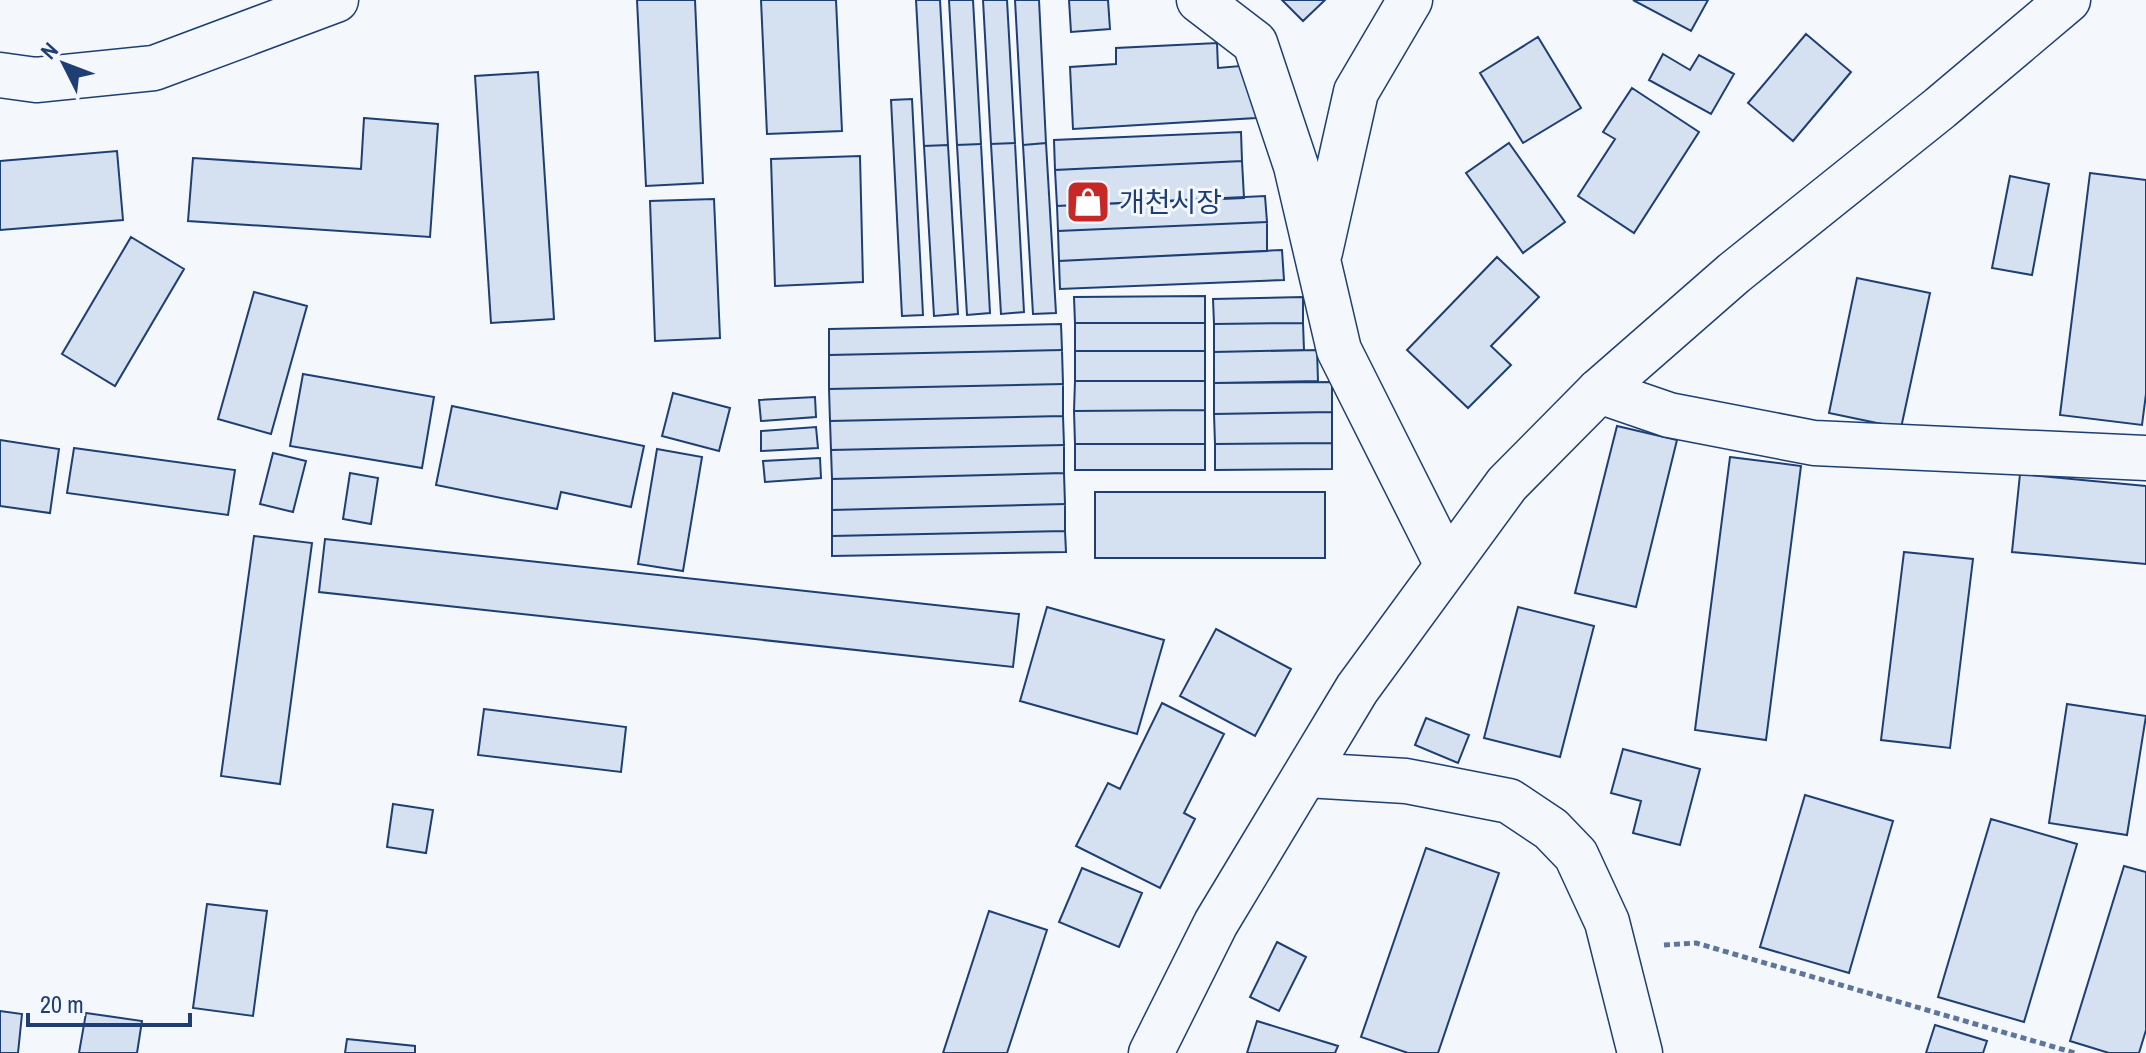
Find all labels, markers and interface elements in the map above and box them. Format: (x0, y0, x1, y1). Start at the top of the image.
north arrow (24, 24, 104, 104)
text: N (34, 36, 65, 65)
shop icon: 개천시장 (1064, 178, 1112, 226)
place label: 개천시장 (1119, 183, 1222, 221)
scale bar (28, 977, 190, 1027)
text: 20 m (40, 988, 84, 1020)

